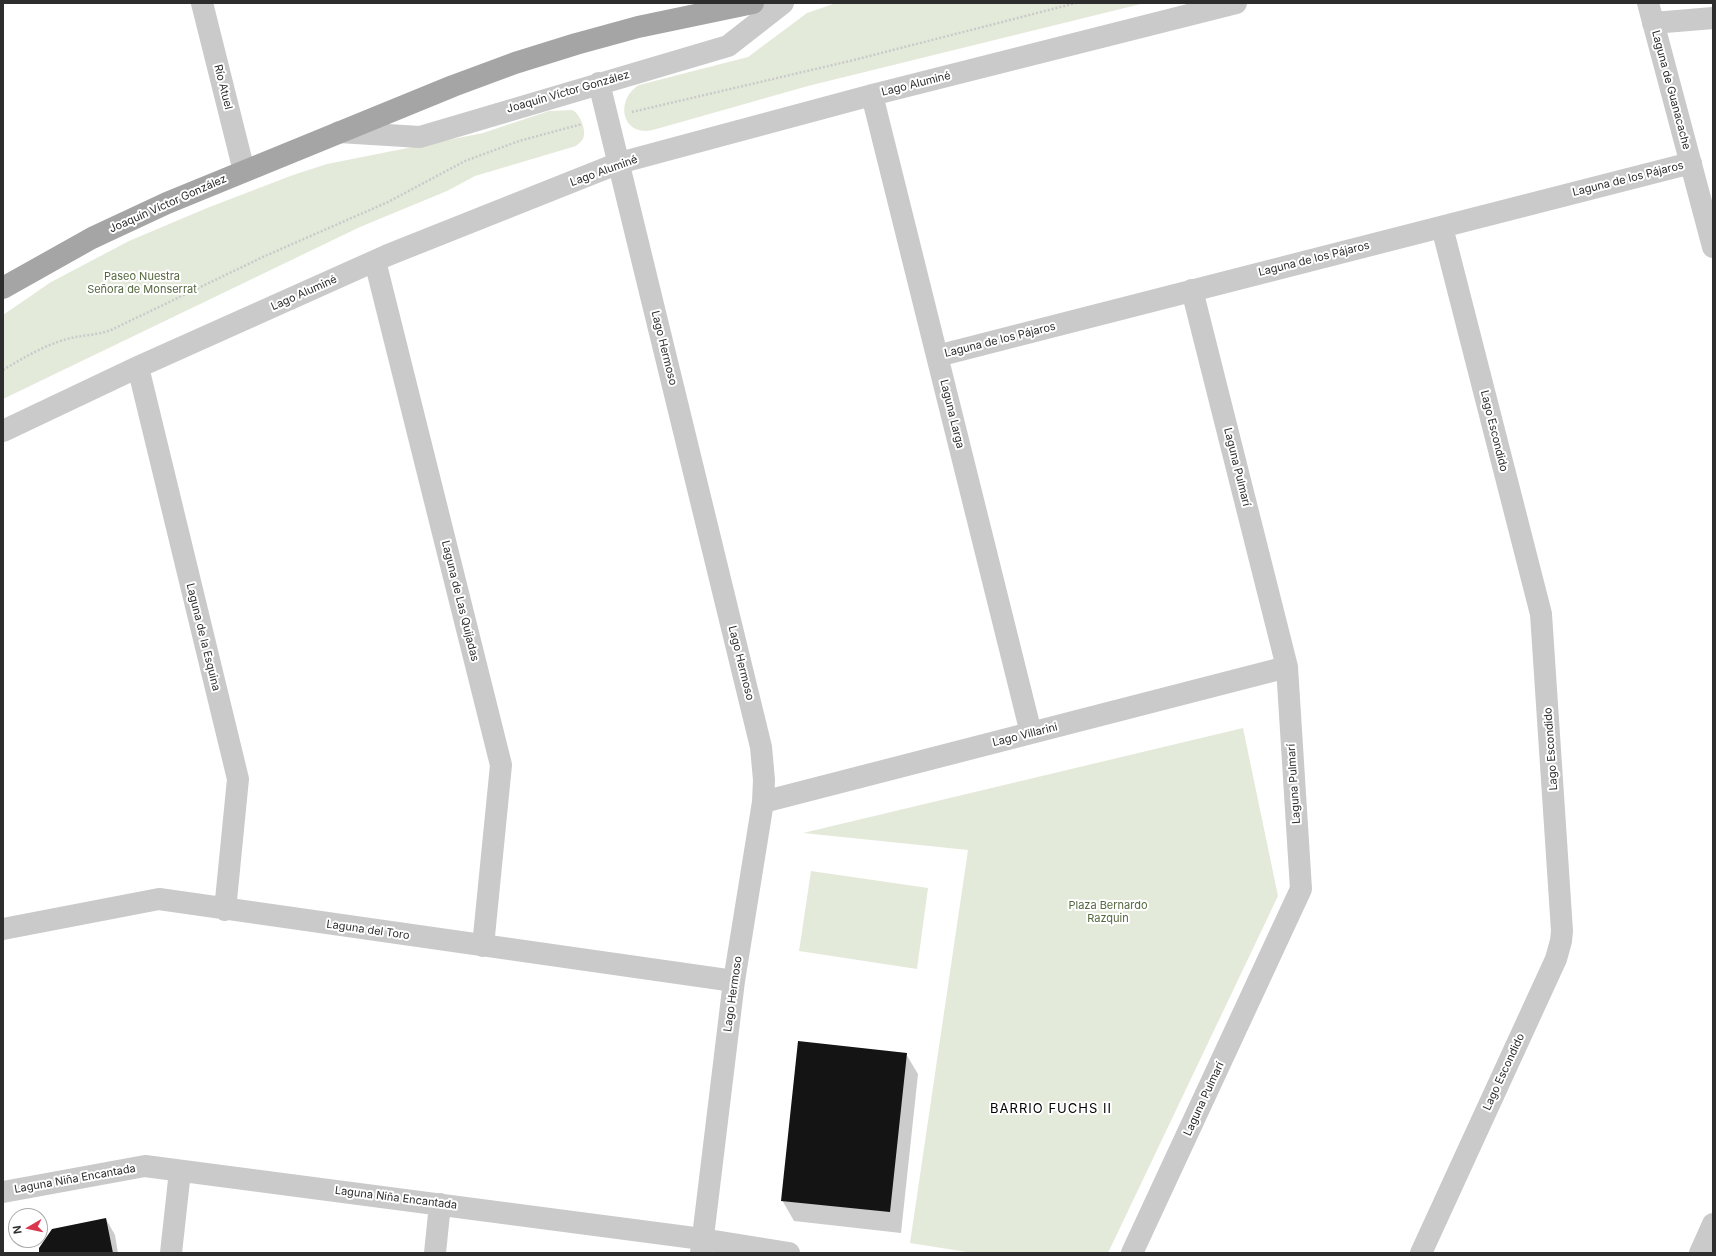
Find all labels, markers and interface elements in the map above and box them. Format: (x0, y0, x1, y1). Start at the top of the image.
street label: Laguna de Guanacache (1649, 29, 1693, 151)
street label: Río Atuel (211, 63, 235, 111)
street label: Joaquín Víctor González (505, 68, 631, 116)
street label: Lago Aluminé (880, 69, 952, 99)
street label: Lago Aluminé (568, 153, 640, 189)
street label: Laguna de los Pájaros (1571, 159, 1685, 199)
street label: Joaquín Víctor González (107, 172, 229, 236)
street label: Laguna de los Pájaros (1257, 239, 1371, 279)
park label: Paseo Nuestra Señora de Monserrat (87, 270, 197, 296)
street label: Lago Aluminé (269, 273, 339, 313)
street label: Lago Hermoso (648, 309, 680, 387)
street label: Laguna de los Pájaros (943, 320, 1057, 360)
street label: Laguna Larga (937, 378, 967, 450)
street label: Lago Escondido (1478, 389, 1510, 473)
street label: Laguna Pulmarí (1221, 426, 1253, 508)
street label: Laguna de Las Quijadas (439, 539, 481, 663)
street label: Laguna de la Esquina (183, 582, 223, 692)
street label: Lago Hermoso (725, 624, 757, 702)
street label: Lago Escondido (1542, 707, 1560, 791)
street label: Lago Villarini (991, 721, 1059, 749)
street label: Laguna Pulmarí (1285, 743, 1303, 825)
park label: Plaza Bernardo Razquin (1068, 899, 1148, 925)
street label: Laguna del Toro (326, 918, 410, 942)
street label: Lago Hermoso (721, 955, 745, 1033)
street label: Lago Escondido (1480, 1031, 1528, 1113)
street label: Laguna Pulmarí (1181, 1060, 1227, 1138)
district label: BARRIO FUCHS II (990, 1101, 1112, 1117)
street label: Laguna Niña Encantada (13, 1162, 137, 1196)
street label: Laguna Niña Encantada (334, 1184, 458, 1212)
north arrow (8, 1208, 48, 1248)
text: N (10, 1224, 25, 1235)

